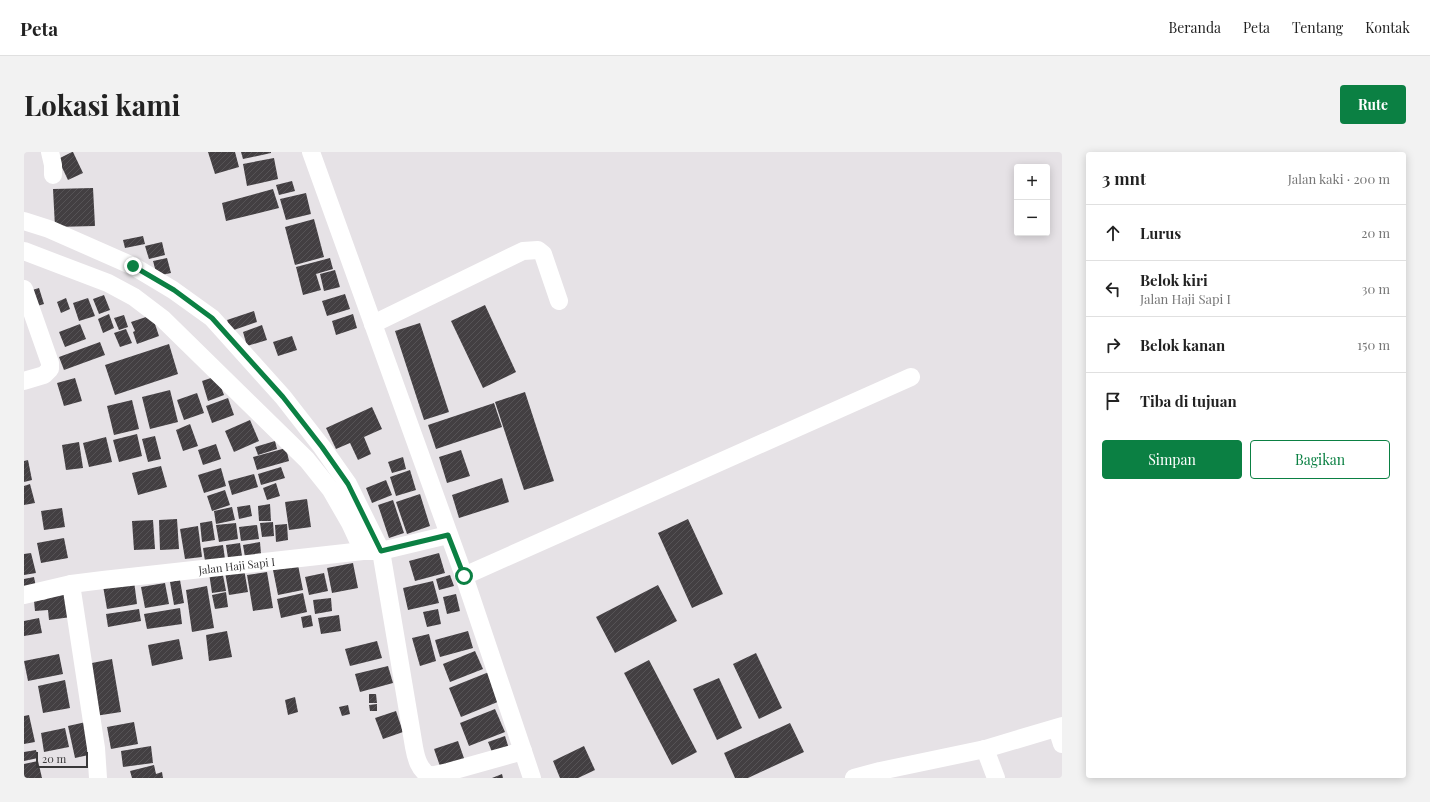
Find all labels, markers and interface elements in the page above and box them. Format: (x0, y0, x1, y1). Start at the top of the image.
text: Peta (20, 15, 58, 41)
text: Beranda (1169, 18, 1221, 37)
text: Peta (1243, 18, 1270, 37)
text: Tentang (1292, 18, 1343, 37)
text: Kontak (1365, 18, 1410, 37)
button: Rute (1340, 85, 1406, 124)
text: Lokasi kami (24, 86, 180, 123)
map controls (1014, 164, 1050, 236)
button: + (1014, 164, 1050, 200)
text: 3 mnt (1102, 167, 1146, 189)
text: Jalan kaki · 200 m (1288, 170, 1390, 187)
button: − (1014, 200, 1050, 236)
icon: ahead (1102, 222, 1124, 244)
text: Lurus (1140, 223, 1181, 243)
text: 20 m (1361, 224, 1390, 241)
route end (124, 257, 142, 275)
text: Belok kiri (1140, 270, 1208, 290)
icon: left (1102, 278, 1124, 300)
text: 30 m (1362, 280, 1390, 297)
text: Jalan Haji Sapi I (1140, 290, 1231, 307)
icon: right (1102, 334, 1124, 356)
text: Belok kanan (1140, 335, 1225, 355)
text: 150 m (1357, 336, 1390, 353)
icon: arrive (1102, 390, 1124, 412)
text: Tiba di tujuan (1140, 391, 1237, 411)
button: Simpan (1102, 440, 1242, 479)
button: Bagikan (1250, 440, 1390, 479)
street label: Jalan Haji Sapi I (197, 553, 276, 577)
route start (455, 567, 473, 585)
scale bar (36, 750, 88, 769)
text: 20 m (42, 751, 66, 766)

